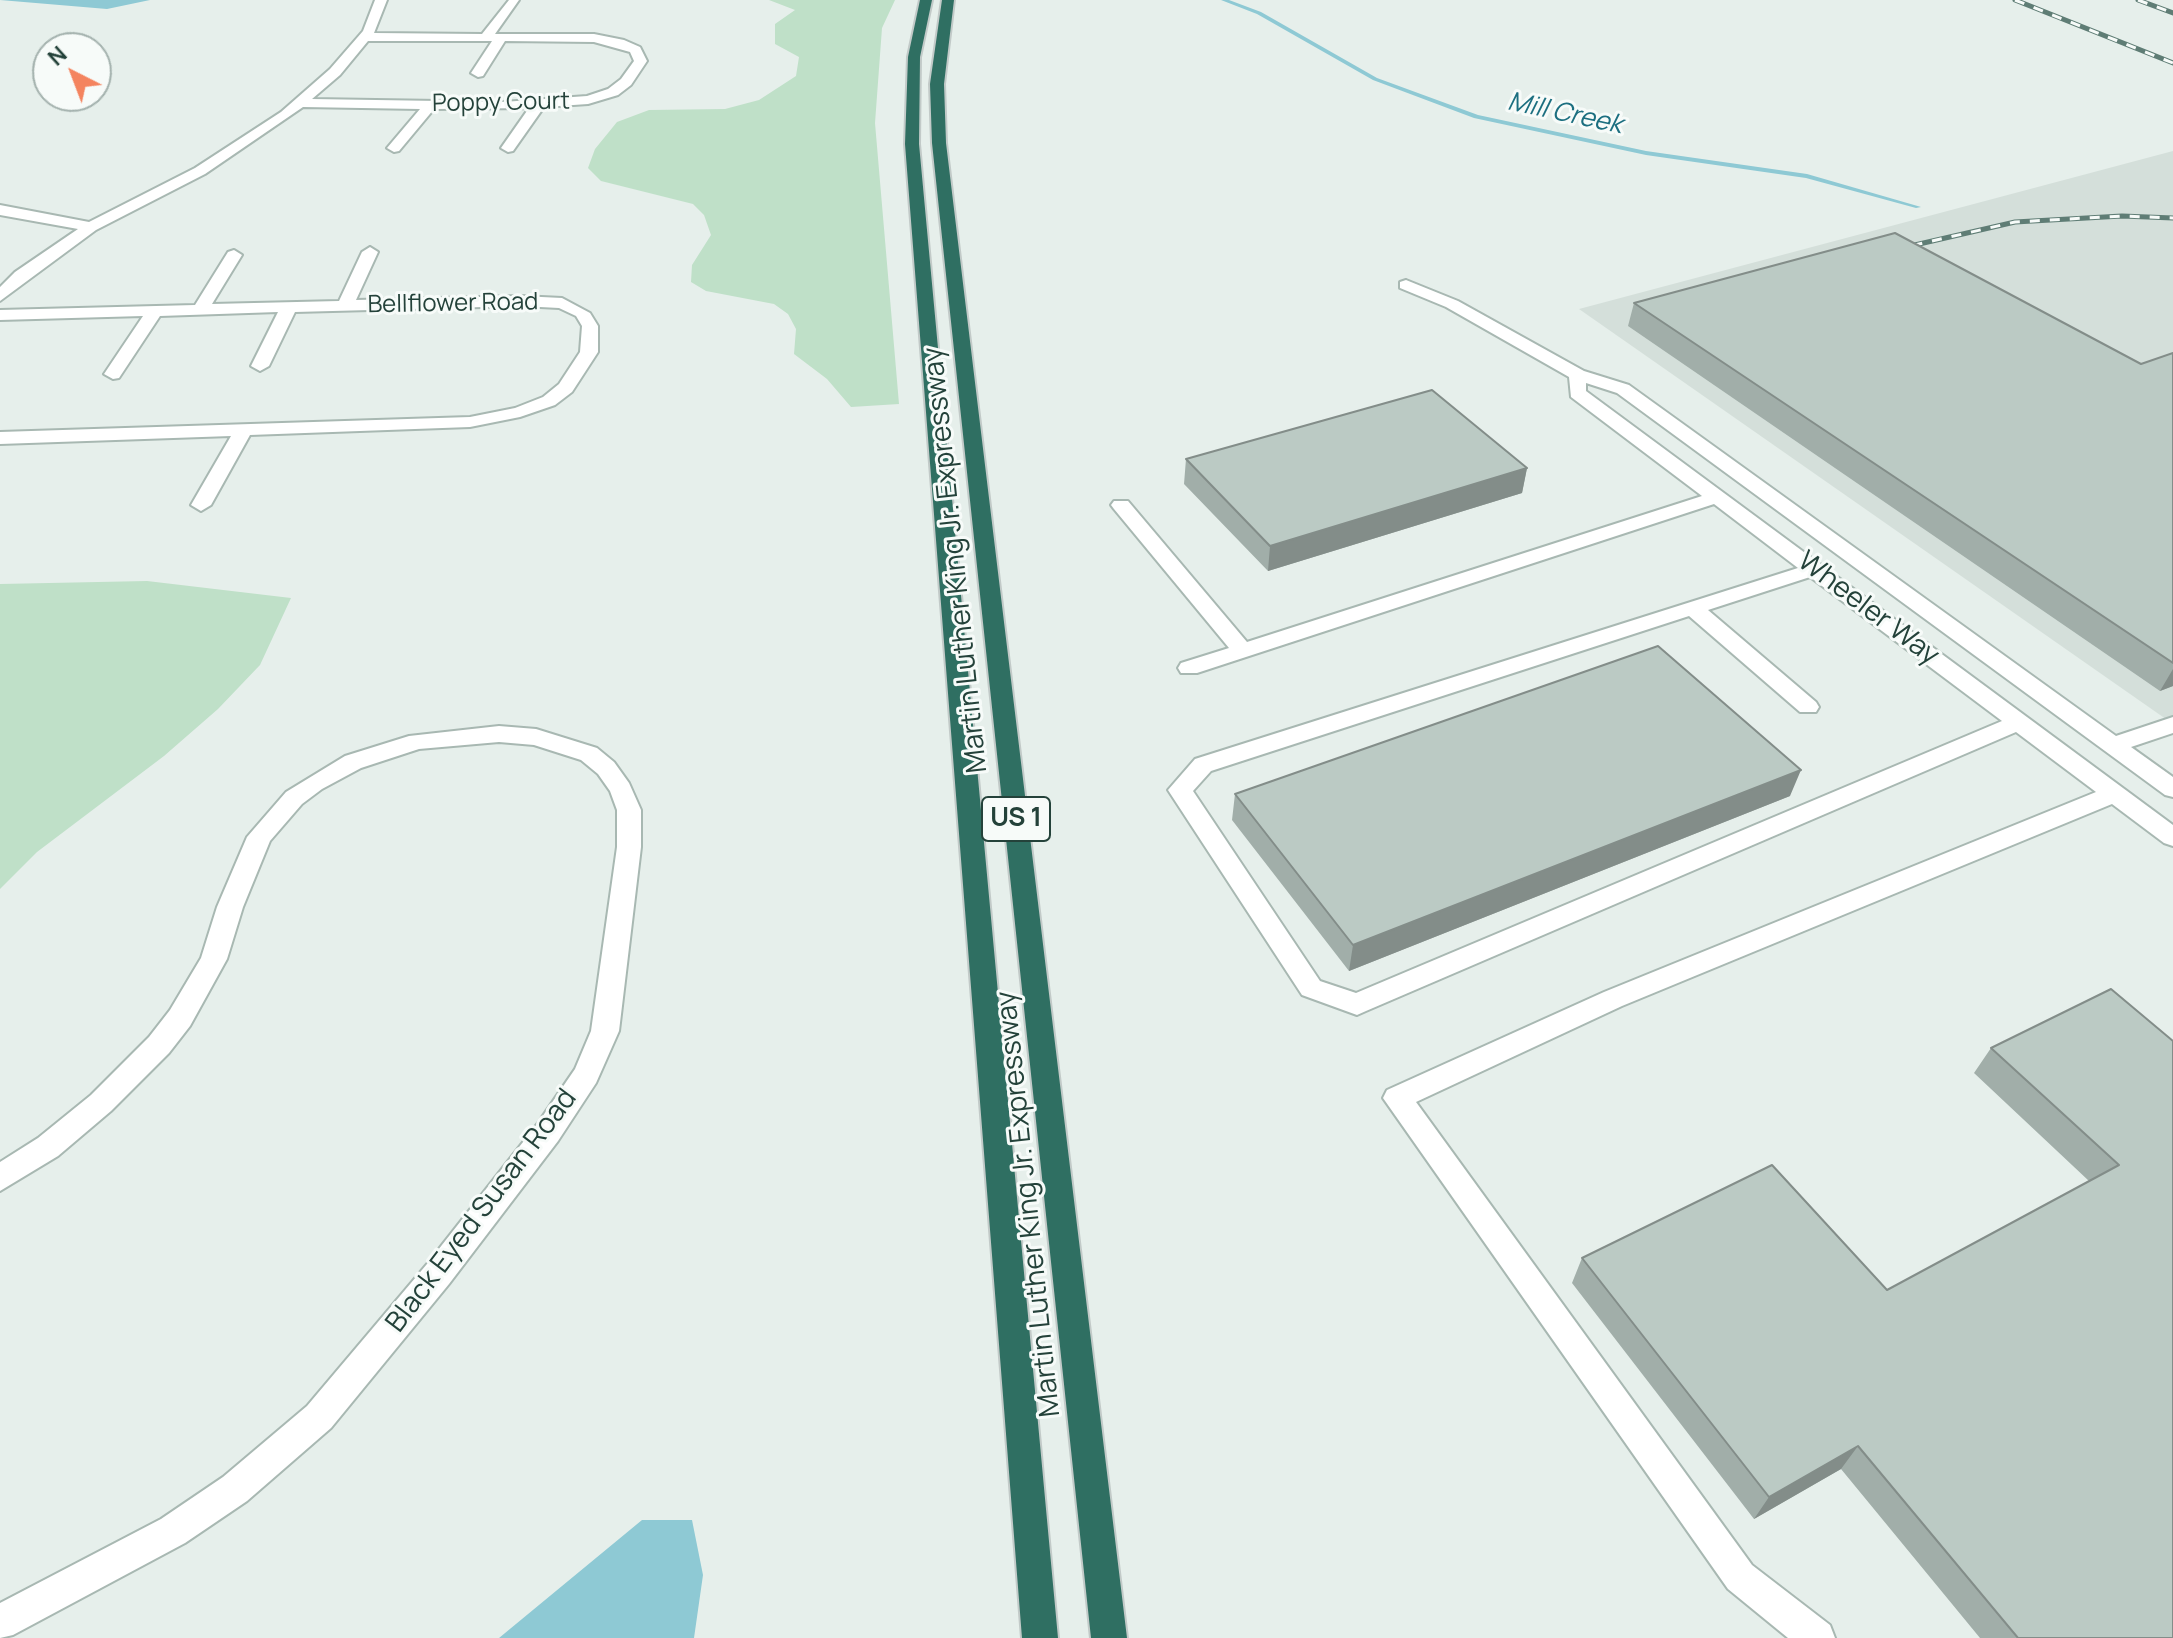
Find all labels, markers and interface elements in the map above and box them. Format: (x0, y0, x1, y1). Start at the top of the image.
north arrow (32, 32, 112, 112)
text: N (41, 39, 73, 72)
street label: Poppy Court (432, 87, 570, 119)
water label: Mill Creek (1505, 87, 1625, 141)
street label: Bellflower Road (367, 288, 539, 320)
street label: Martin Luther King Jr. Expressway (917, 345, 995, 775)
street label: Wheeler Way (1791, 545, 1945, 673)
road number: US 1 (982, 797, 1050, 841)
street label: Martin Luther King Jr. Expressway (990, 989, 1068, 1419)
street label: Black Eyed Susan Road (380, 1083, 584, 1339)

